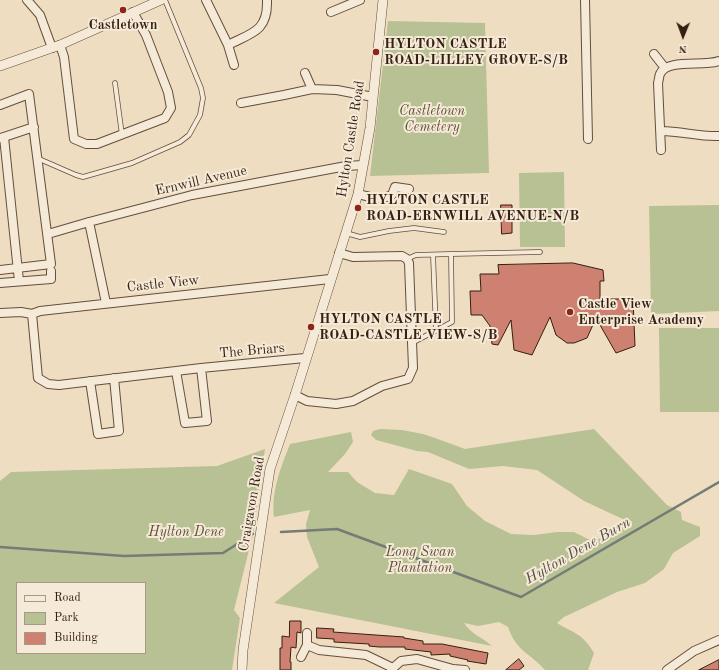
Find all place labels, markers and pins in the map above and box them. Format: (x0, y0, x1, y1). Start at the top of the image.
marker: Castletown (118, 5, 128, 15)
place label: Castletown (89, 17, 157, 33)
place label: HYLTON CASTLE ROAD-LILLEY GROVE-S/B (384, 36, 568, 68)
marker: HYLTON CASTLE ROAD-LILLEY GROVE-S/B (371, 47, 381, 57)
place label: HYLTON CASTLE ROAD-ERNWILL AVENUE-N/B (366, 192, 579, 224)
marker: HYLTON CASTLE ROAD-ERNWILL AVENUE-N/B (353, 203, 363, 213)
place label: Castle View Enterprise Academy (578, 296, 704, 328)
marker: Castle View Enterprise Academy (565, 307, 575, 317)
place label: HYLTON CASTLE ROAD-CASTLE VIEW-S/B (319, 311, 497, 344)
marker: HYLTON CASTLE ROAD-CASTLE VIEW-S/B (306, 322, 316, 332)

